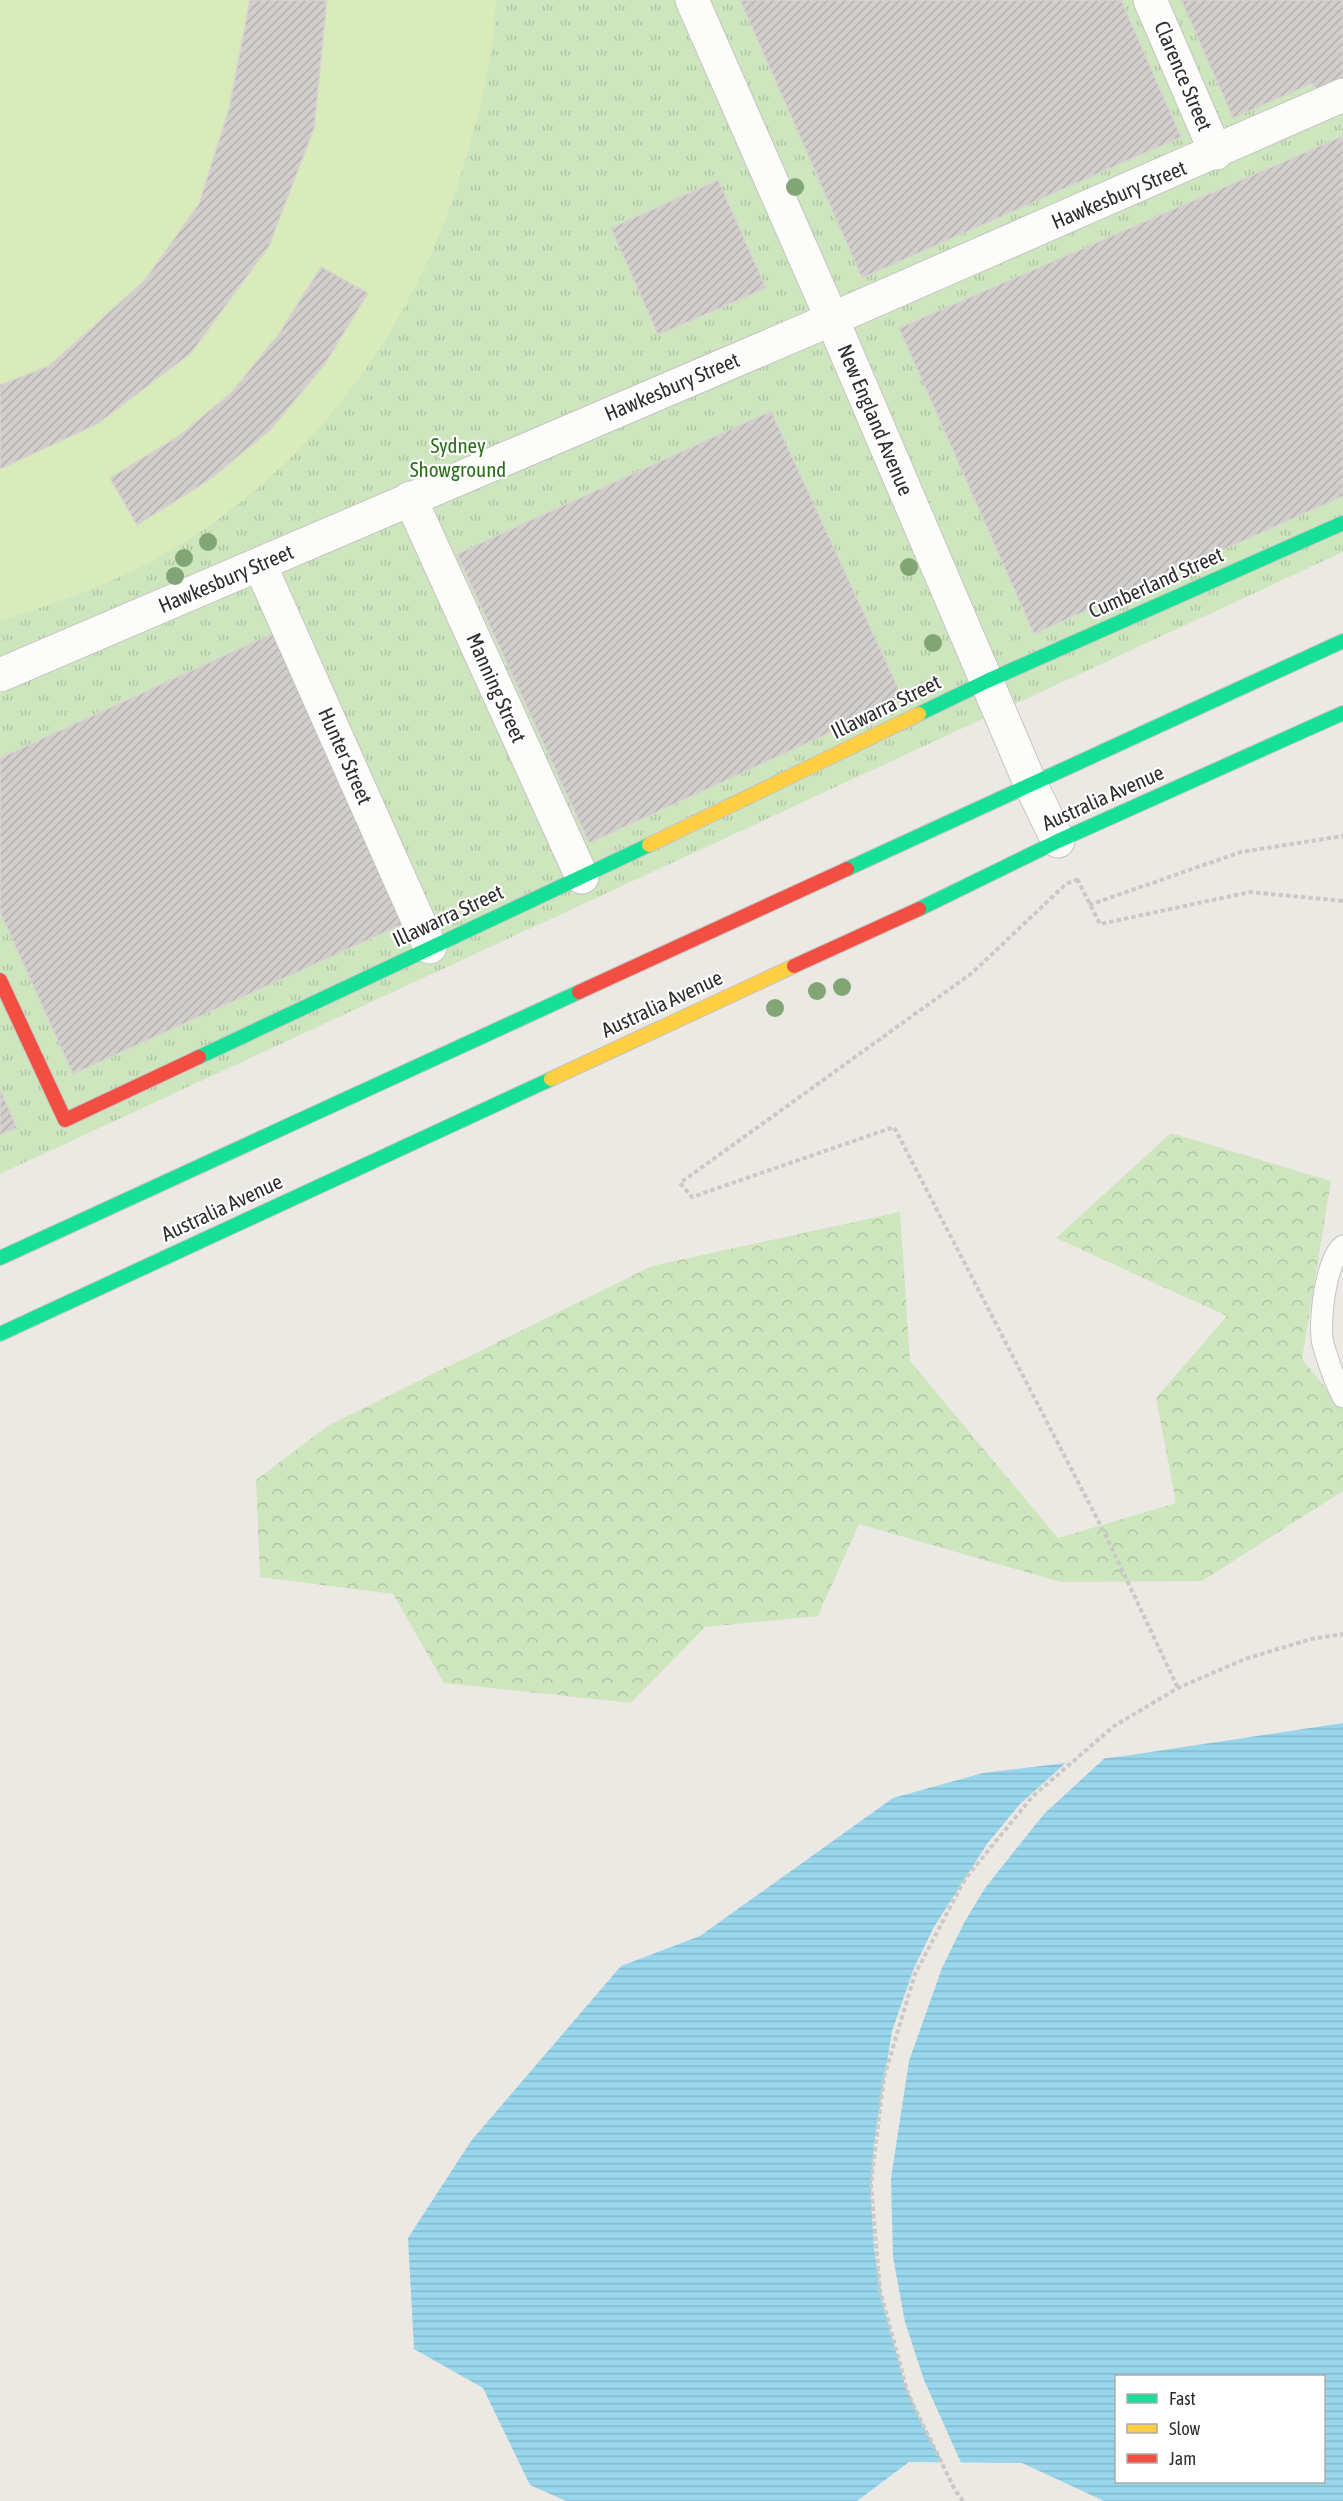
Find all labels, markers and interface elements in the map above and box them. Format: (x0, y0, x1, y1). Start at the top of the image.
street label: Clarence Street (1150, 17, 1218, 134)
street label: Hawkesbury Street (1048, 155, 1190, 233)
street label: New England Avenue (833, 340, 919, 499)
street label: Hawkesbury Street (601, 347, 743, 425)
park label: Sydney Showground (410, 433, 506, 481)
street label: Hawkesbury Street (155, 539, 297, 617)
street label: Cumberland Street (1085, 542, 1227, 623)
street label: Manning Street (462, 629, 532, 746)
street label: Illawarra Street (827, 669, 944, 743)
street label: Hunter Street (314, 704, 378, 808)
street label: Australia Avenue (1038, 760, 1167, 835)
street label: Illawarra Street (389, 879, 507, 951)
street label: Australia Avenue (597, 965, 726, 1042)
street label: Australia Avenue (157, 1169, 286, 1246)
legend (1115, 2375, 1325, 2483)
text: Fast (1169, 2388, 1196, 2409)
text: Slow (1169, 2418, 1200, 2439)
text: Jam (1169, 2448, 1196, 2469)

